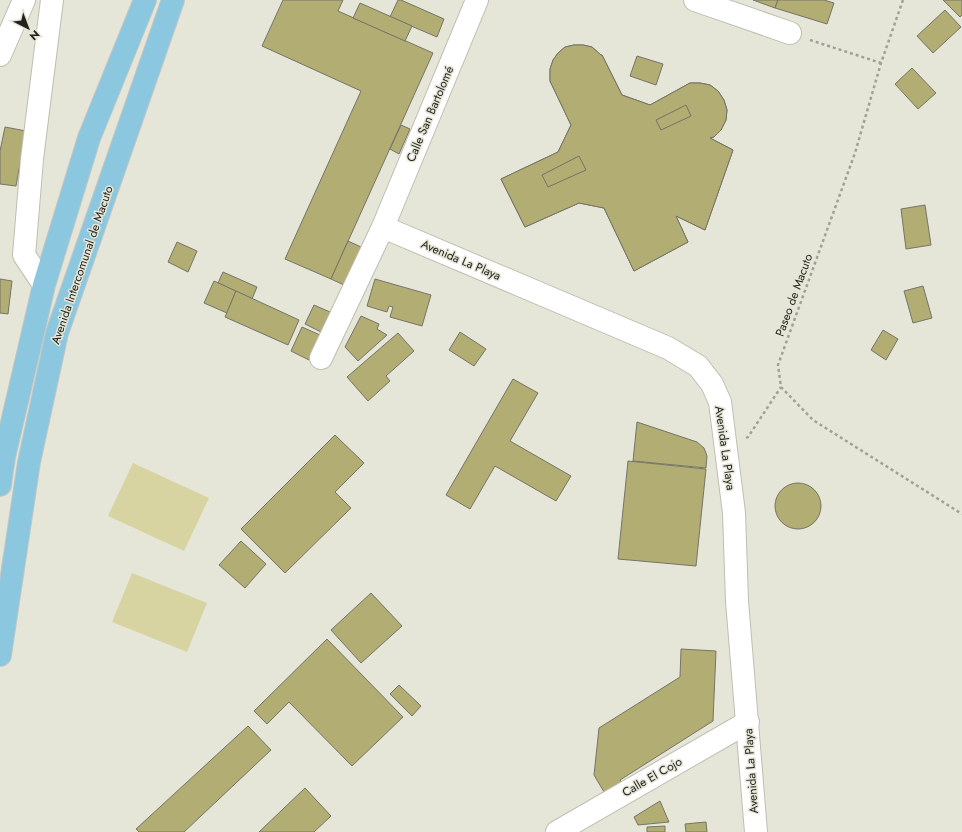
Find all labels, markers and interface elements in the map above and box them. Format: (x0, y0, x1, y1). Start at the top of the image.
north arrow (8, 8, 48, 48)
text: N (26, 27, 43, 44)
street label: Calle San Bartolomé (402, 63, 458, 165)
street label: Avenida Intercomunal de Macuto (46, 183, 118, 347)
street label: Avenida La Playa (418, 235, 504, 285)
street label: Paseo de Macuto (771, 251, 817, 339)
street label: Avenida La Playa (710, 405, 740, 492)
street label: Avenida La Playa (739, 728, 763, 814)
street label: Calle El Cojo (619, 752, 686, 801)

